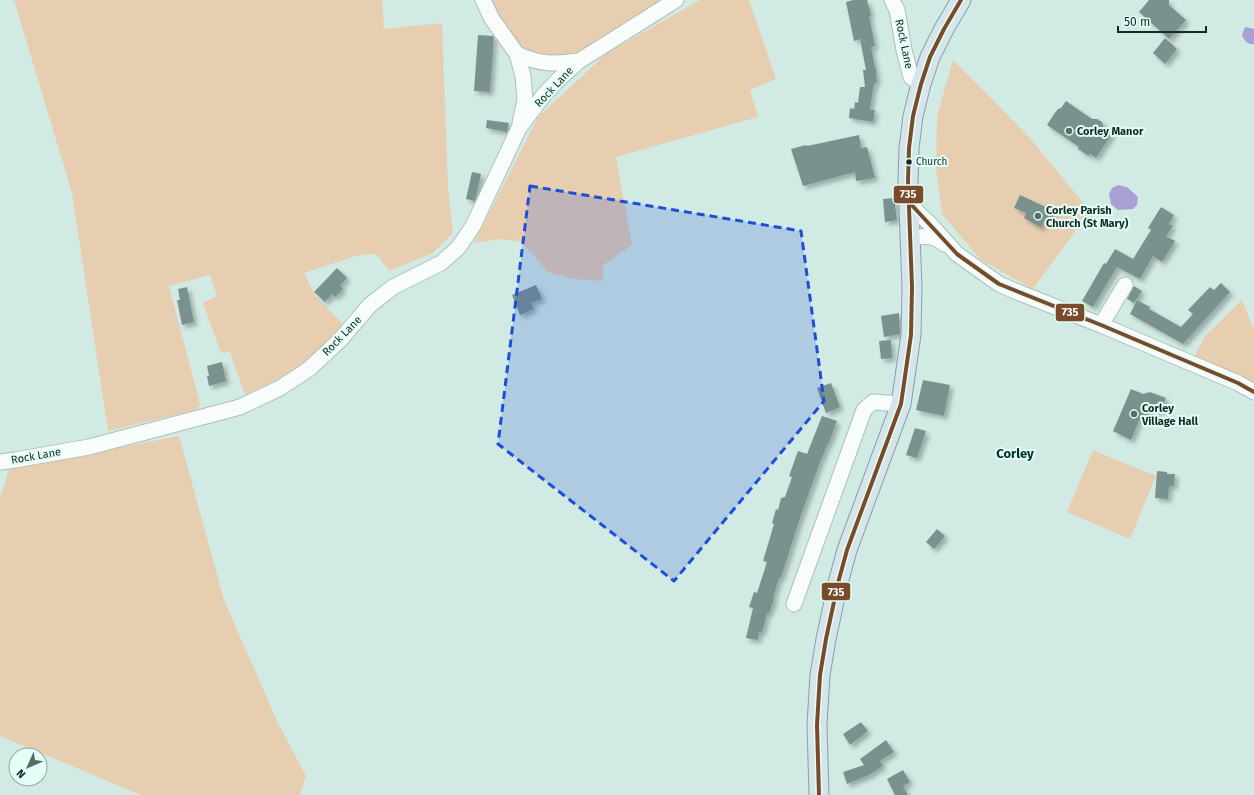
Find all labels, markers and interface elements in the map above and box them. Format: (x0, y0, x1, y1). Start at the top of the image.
scale bar (1118, 8, 1206, 34)
text: 50 m (1124, 15, 1150, 29)
street label: Rock Lane (892, 18, 916, 70)
street label: Rock Lane (532, 64, 576, 110)
place label: Corley Manor (1077, 125, 1144, 138)
marker: Corley Manor (1064, 126, 1074, 136)
place label: Church (916, 156, 947, 168)
marker: Church (904, 157, 914, 167)
line badge: 735 (893, 185, 924, 204)
text: 735 (900, 188, 916, 201)
place label: Corley Parish Church (St Mary) (1046, 204, 1129, 230)
marker: Corley Parish Church (St Mary) (1033, 211, 1043, 221)
line badge: 735 (1055, 303, 1085, 322)
text: 735 (1062, 306, 1078, 319)
street label: Rock Lane (320, 313, 364, 359)
place label: Corley Village Hall (1141, 402, 1199, 428)
marker: Corley Village Hall (1129, 409, 1139, 419)
street label: Rock Lane (10, 445, 62, 467)
district label: Corley (996, 446, 1034, 461)
line badge: 735 (821, 582, 851, 601)
text: 735 (828, 586, 844, 599)
north arrow (8, 747, 48, 787)
text: N (14, 767, 28, 781)

